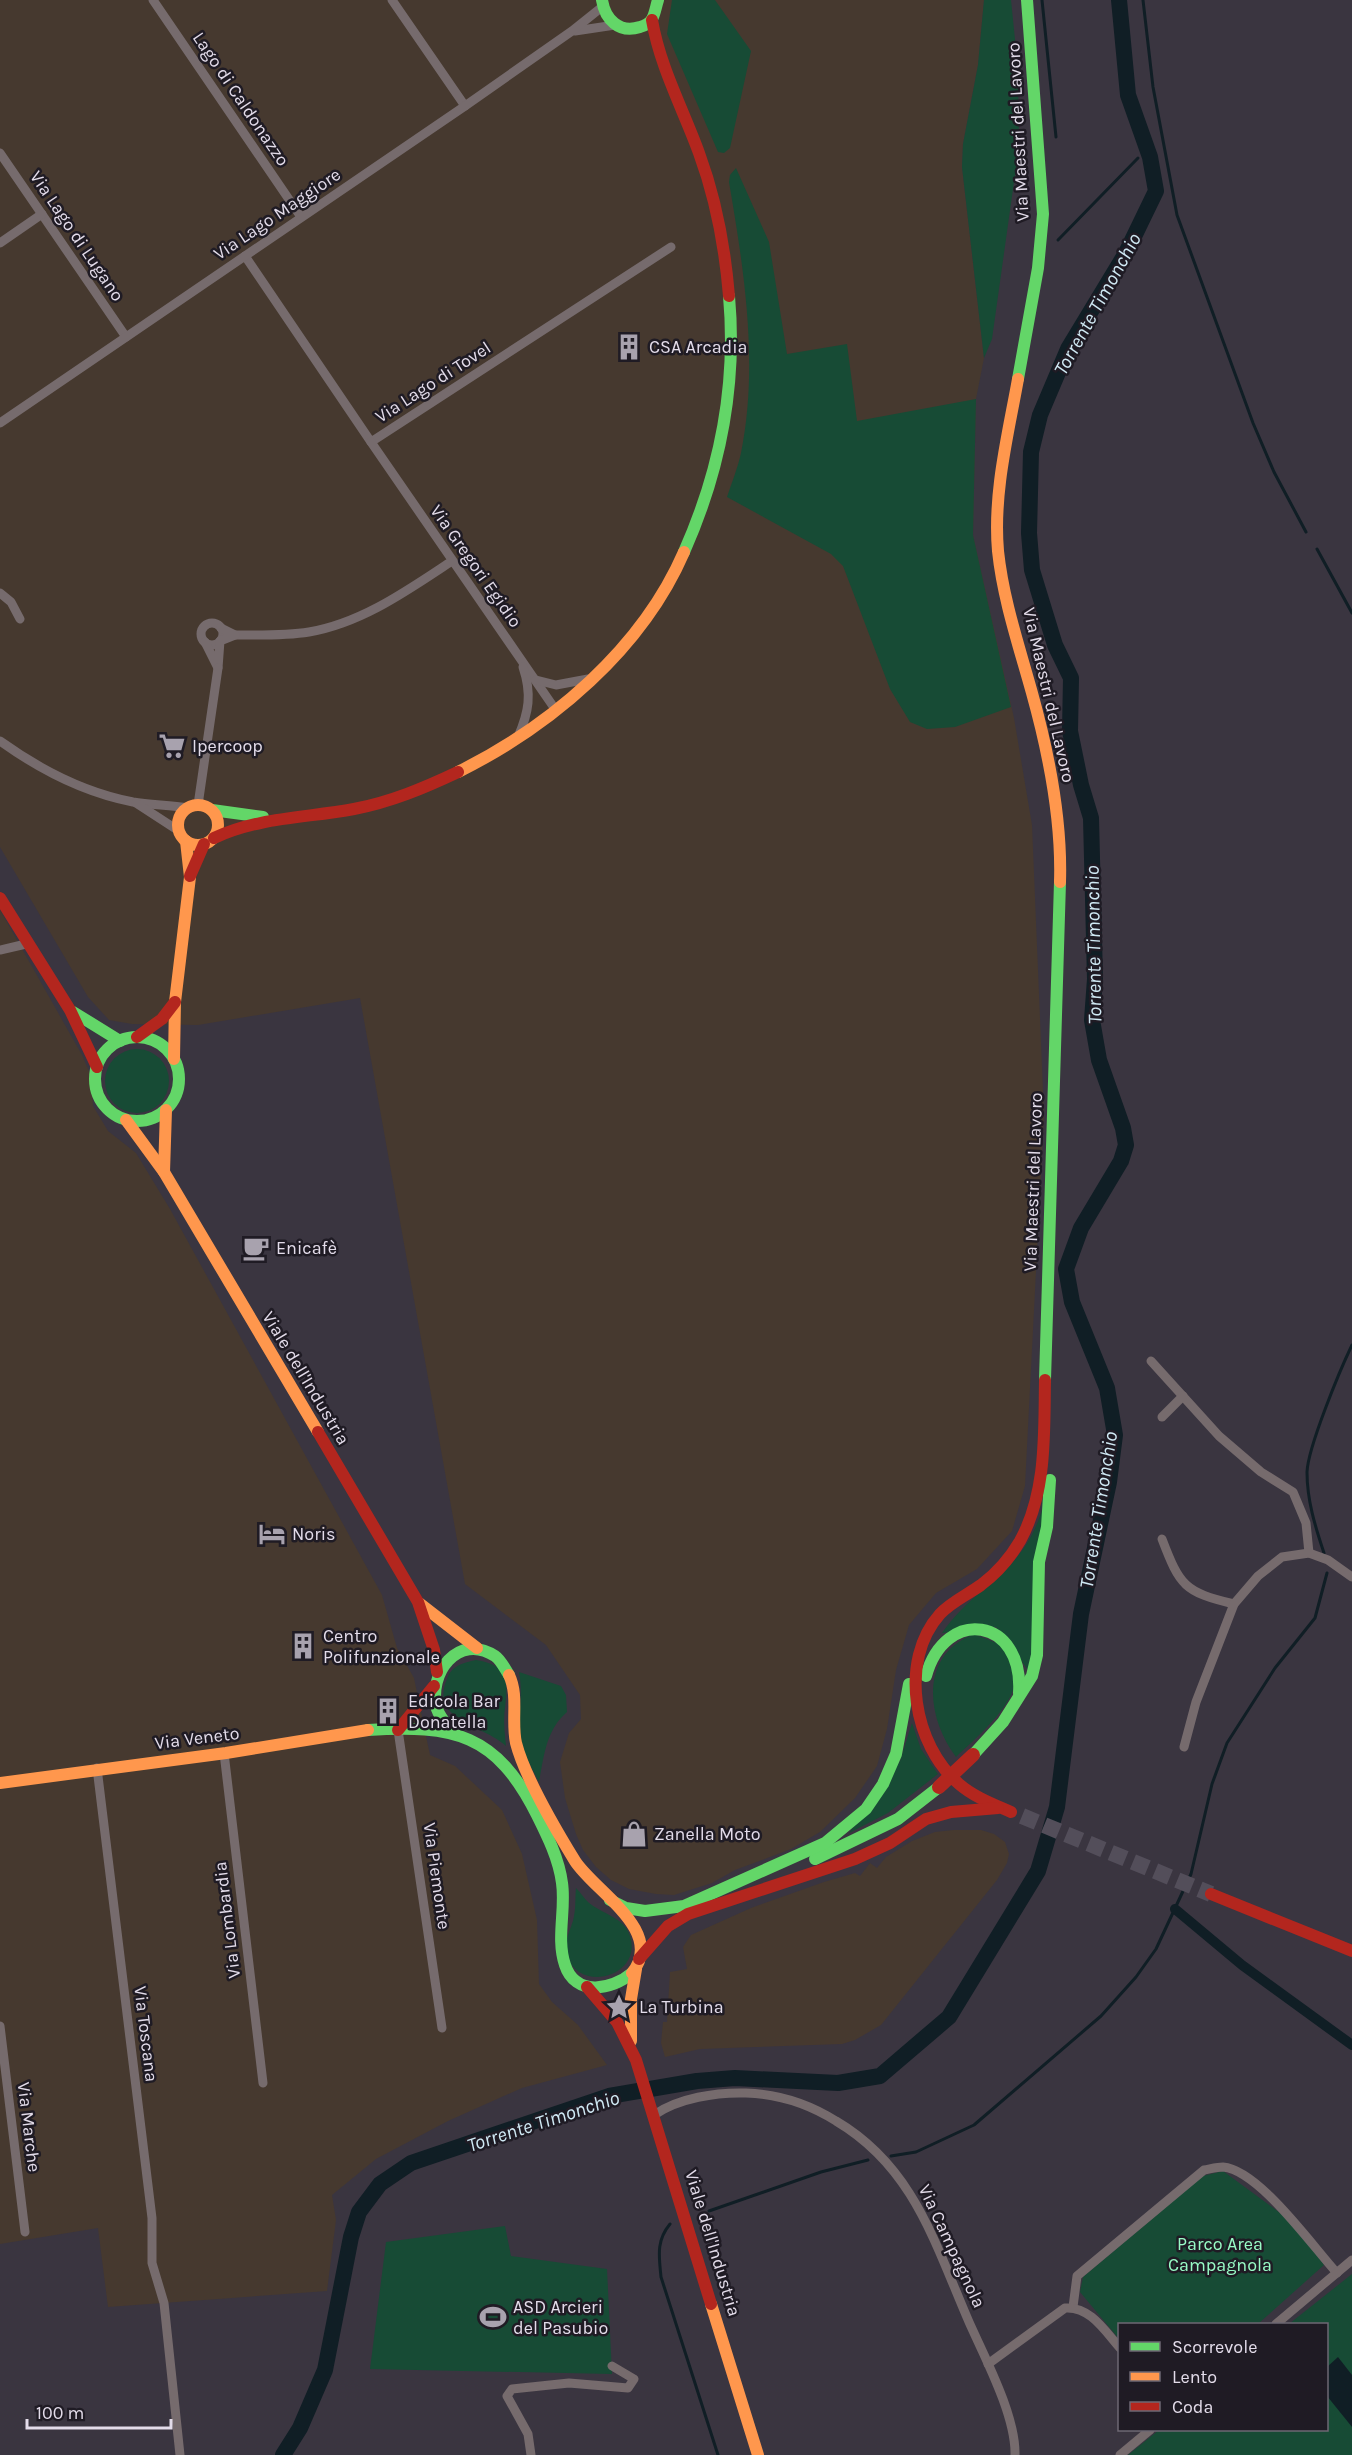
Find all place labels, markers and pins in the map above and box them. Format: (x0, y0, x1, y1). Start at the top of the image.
building icon: CSA Arcadia (614, 332, 644, 362)
place label: CSA Arcadia (649, 336, 748, 358)
supermarket icon: Ipercoop (157, 731, 187, 761)
place label: Ipercoop (192, 735, 263, 757)
cafe icon: Enicafè (241, 1233, 271, 1263)
place label: Enicafè (276, 1237, 337, 1259)
hotel icon: Noris (257, 1519, 287, 1549)
place label: Noris (292, 1523, 335, 1545)
place label: Centro Polifunzionale (323, 1625, 440, 1668)
building icon: Centro Polifunzionale (288, 1631, 318, 1661)
place label: Edicola Bar Donatella (408, 1690, 501, 1733)
building icon: Edicola Bar Donatella (373, 1696, 403, 1726)
shop icon: Zanella Moto (619, 1819, 649, 1849)
place label: Zanella Moto (654, 1823, 761, 1845)
place icon: La Turbina (604, 1992, 634, 2022)
place label: La Turbina (639, 1996, 724, 2018)
place label: ASD Arcieri del Pasubio (513, 2296, 608, 2339)
sports icon: ASD Arcieri del Pasubio (478, 2302, 508, 2332)

